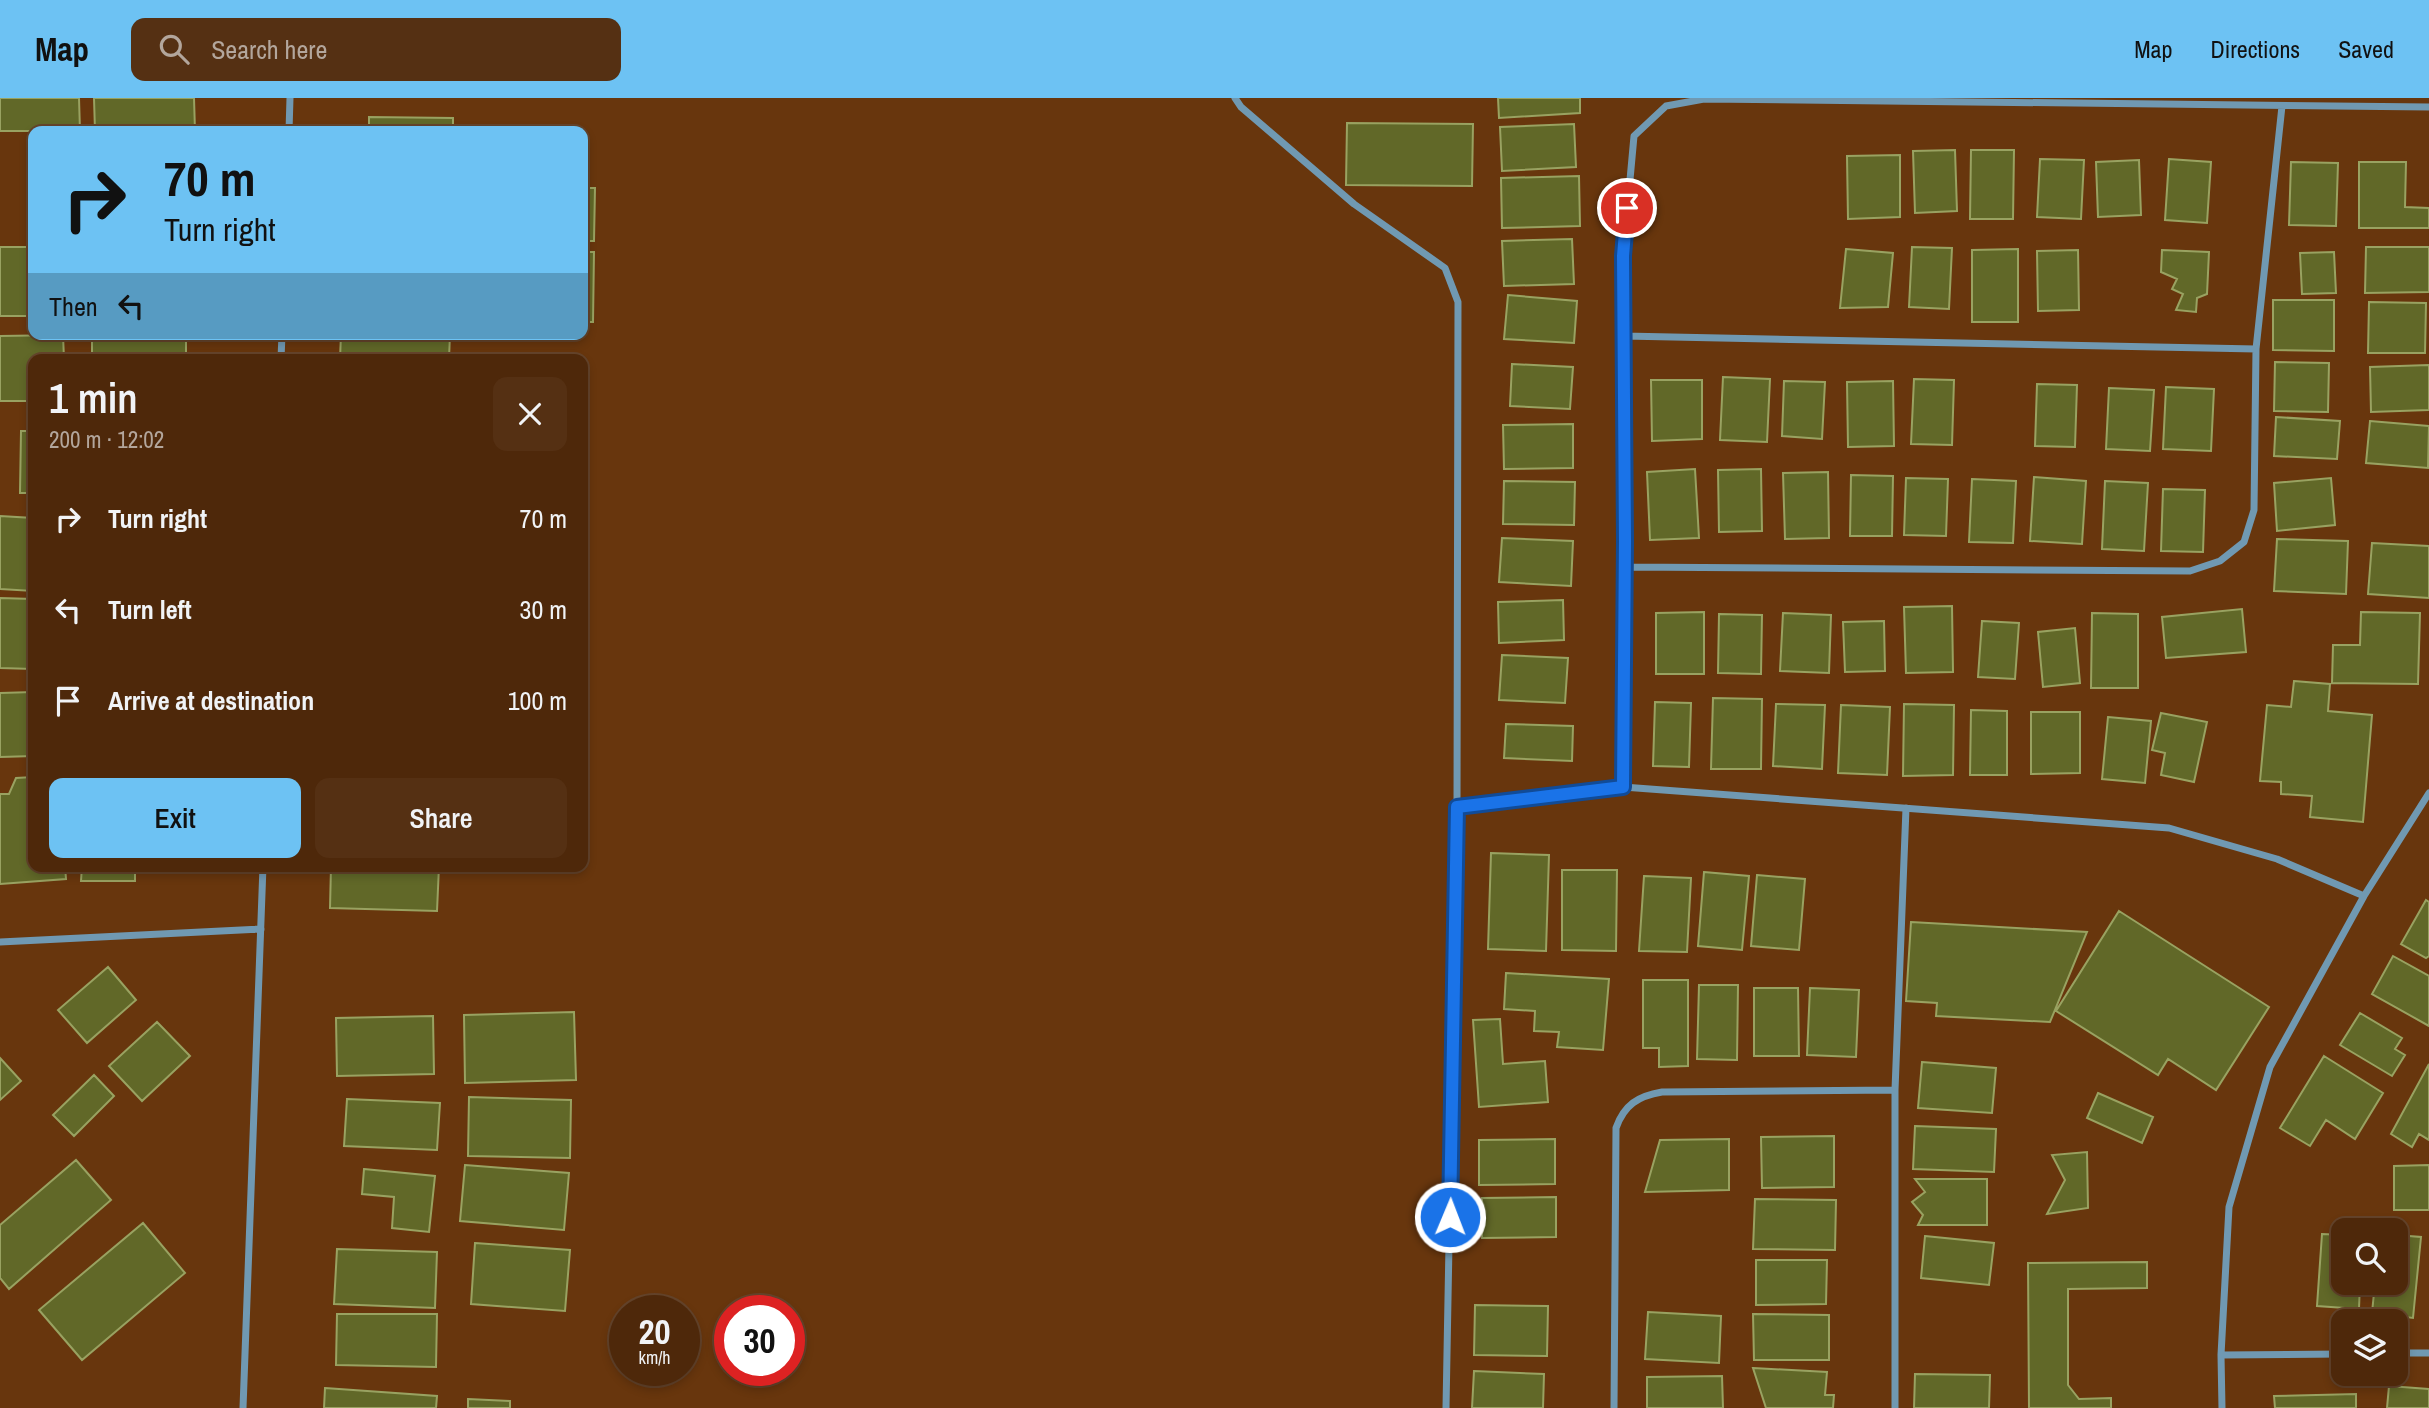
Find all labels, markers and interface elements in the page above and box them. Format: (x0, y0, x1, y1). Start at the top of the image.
search box (131, 18, 621, 81)
text: Map (35, 27, 89, 71)
icon: search (155, 30, 193, 68)
text: Search here (211, 32, 327, 67)
text: Map (2134, 33, 2172, 65)
text: Directions (2210, 33, 2300, 65)
text: Saved (2338, 33, 2394, 65)
text: 70 m (164, 145, 256, 211)
icon: right (49, 154, 140, 245)
pin (1597, 178, 1657, 238)
icon: arrive (1608, 189, 1646, 227)
text: Turn right (164, 208, 276, 251)
icon: left (112, 287, 150, 325)
text: Then (49, 289, 98, 324)
text: 1 min (49, 370, 138, 426)
button: close (493, 377, 567, 451)
text: 200 m · 12:02 (49, 424, 164, 455)
icon: right (49, 500, 87, 538)
text: Turn right (108, 501, 207, 536)
text: 70 m (520, 501, 567, 536)
icon: left (49, 591, 87, 629)
text: Turn left (108, 592, 192, 627)
text: 30 m (520, 592, 567, 627)
icon: arrive (49, 682, 87, 720)
text: Arrive at destination (108, 683, 314, 718)
text: 100 m (508, 683, 567, 718)
button: Exit (49, 778, 301, 858)
button: Share (315, 778, 567, 858)
position arrow (1413, 1180, 1487, 1254)
map controls (2331, 1218, 2408, 1386)
button: search (2331, 1218, 2408, 1295)
speed limit sign: 30 (714, 1295, 805, 1386)
text: 20 (639, 1308, 670, 1355)
button: layers (2331, 1309, 2408, 1386)
text: km/h (639, 1345, 671, 1370)

